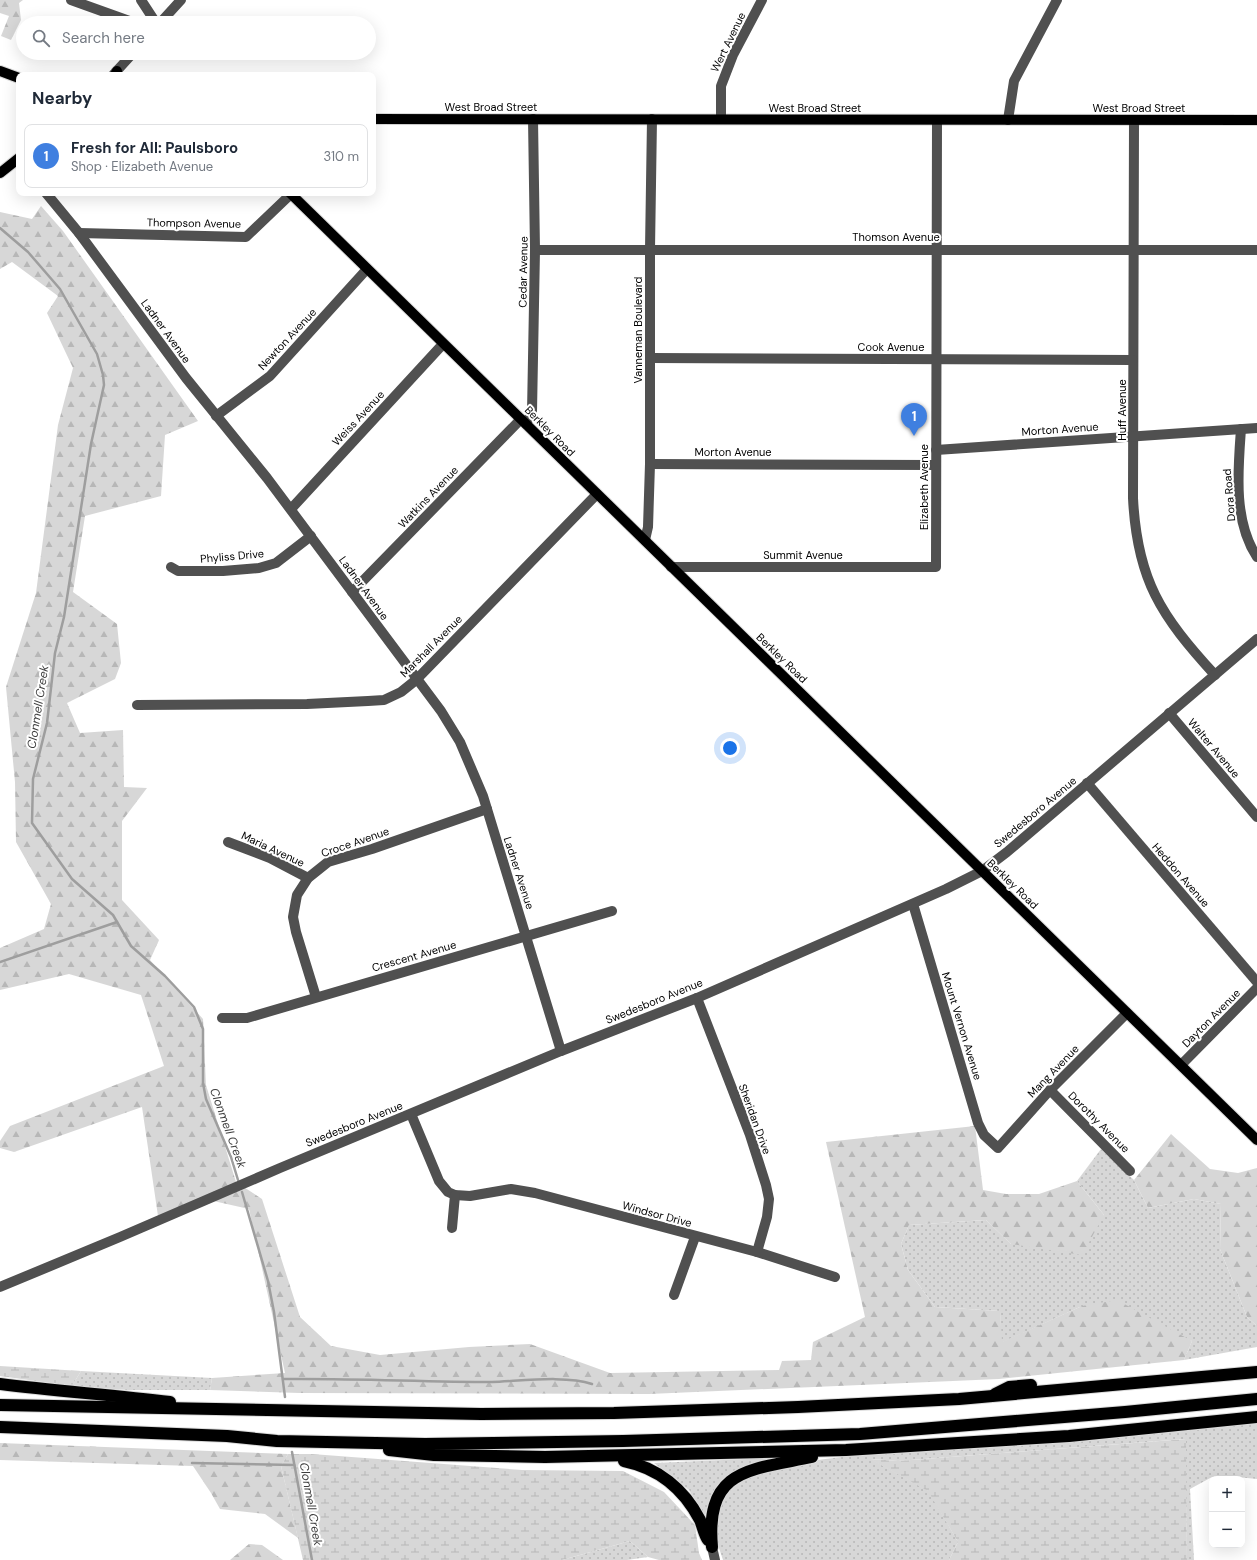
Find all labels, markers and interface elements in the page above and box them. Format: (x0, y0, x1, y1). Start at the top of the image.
street label: Wert Avenue (707, 10, 749, 74)
search box (16, 16, 376, 60)
icon: search (30, 27, 52, 49)
text: Search here (62, 28, 145, 48)
text: Nearby (32, 87, 92, 109)
street label: West Broad Street (445, 100, 537, 114)
street label: West Broad Street (769, 101, 861, 115)
street label: West Broad Street (1093, 101, 1185, 115)
text: Fresh for All: Paulsboro (71, 138, 238, 158)
text: 1 (44, 148, 48, 165)
text: 310 m (324, 148, 359, 165)
text: Shop · Elizabeth Avenue (71, 158, 213, 175)
street label: Thompson Avenue (147, 215, 241, 231)
street label: Thomson Avenue (852, 230, 940, 244)
street label: Cedar Avenue (515, 236, 531, 308)
street label: Vanneman Boulevard (631, 276, 645, 383)
street label: Ladner Avenue (138, 296, 194, 366)
street label: Newton Avenue (255, 305, 319, 373)
street label: Cook Avenue (858, 340, 924, 354)
street label: Huff Avenue (1115, 379, 1129, 441)
street label: Weiss Avenue (329, 388, 387, 448)
street label: Berkley Road (522, 403, 578, 459)
pin: 1 (901, 403, 927, 436)
street label: Morton Avenue (1021, 419, 1099, 439)
street label: Elizabeth Avenue (917, 444, 931, 530)
street label: Morton Avenue (694, 445, 772, 459)
street label: Watkins Avenue (395, 463, 461, 531)
street label: Dora Road (1220, 468, 1238, 522)
street label: Phyliss Drive (200, 546, 264, 566)
street label: Summit Avenue (763, 548, 843, 562)
street label: Ladner Avenue (336, 553, 392, 623)
street label: Marshall Avenue (397, 612, 465, 680)
street label: Berkley Road (754, 630, 811, 686)
water label: Clonmell Creek (24, 663, 53, 750)
street label: Walter Avenue (1185, 715, 1243, 781)
your location (720, 738, 740, 758)
street label: Swedesboro Avenue (991, 773, 1079, 851)
street label: Croce Avenue (319, 824, 391, 860)
street label: Maria Avenue (239, 828, 307, 870)
street label: Ladner Avenue (501, 835, 537, 911)
street label: Heddon Avenue (1149, 840, 1213, 910)
street label: Berkley Road (985, 856, 1042, 912)
street label: Crescent Avenue (370, 937, 458, 975)
street label: Mount Vernon Avenue (939, 970, 985, 1082)
street label: Swedesboro Avenue (603, 975, 705, 1027)
street label: Dayton Avenue (1179, 986, 1243, 1050)
street label: Mang Avenue (1024, 1042, 1082, 1100)
street label: Sheridan Drive (736, 1082, 774, 1156)
water label: Clonmell Creek (206, 1086, 250, 1171)
street label: Dorothy Avenue (1065, 1088, 1133, 1156)
street label: Swedesboro Avenue (303, 1098, 405, 1150)
street label: Windsor Drive (621, 1198, 693, 1230)
water label: Clonmell Creek (296, 1461, 326, 1548)
map controls (1209, 1476, 1245, 1548)
button: + (1209, 1476, 1245, 1512)
button: − (1209, 1512, 1245, 1548)

